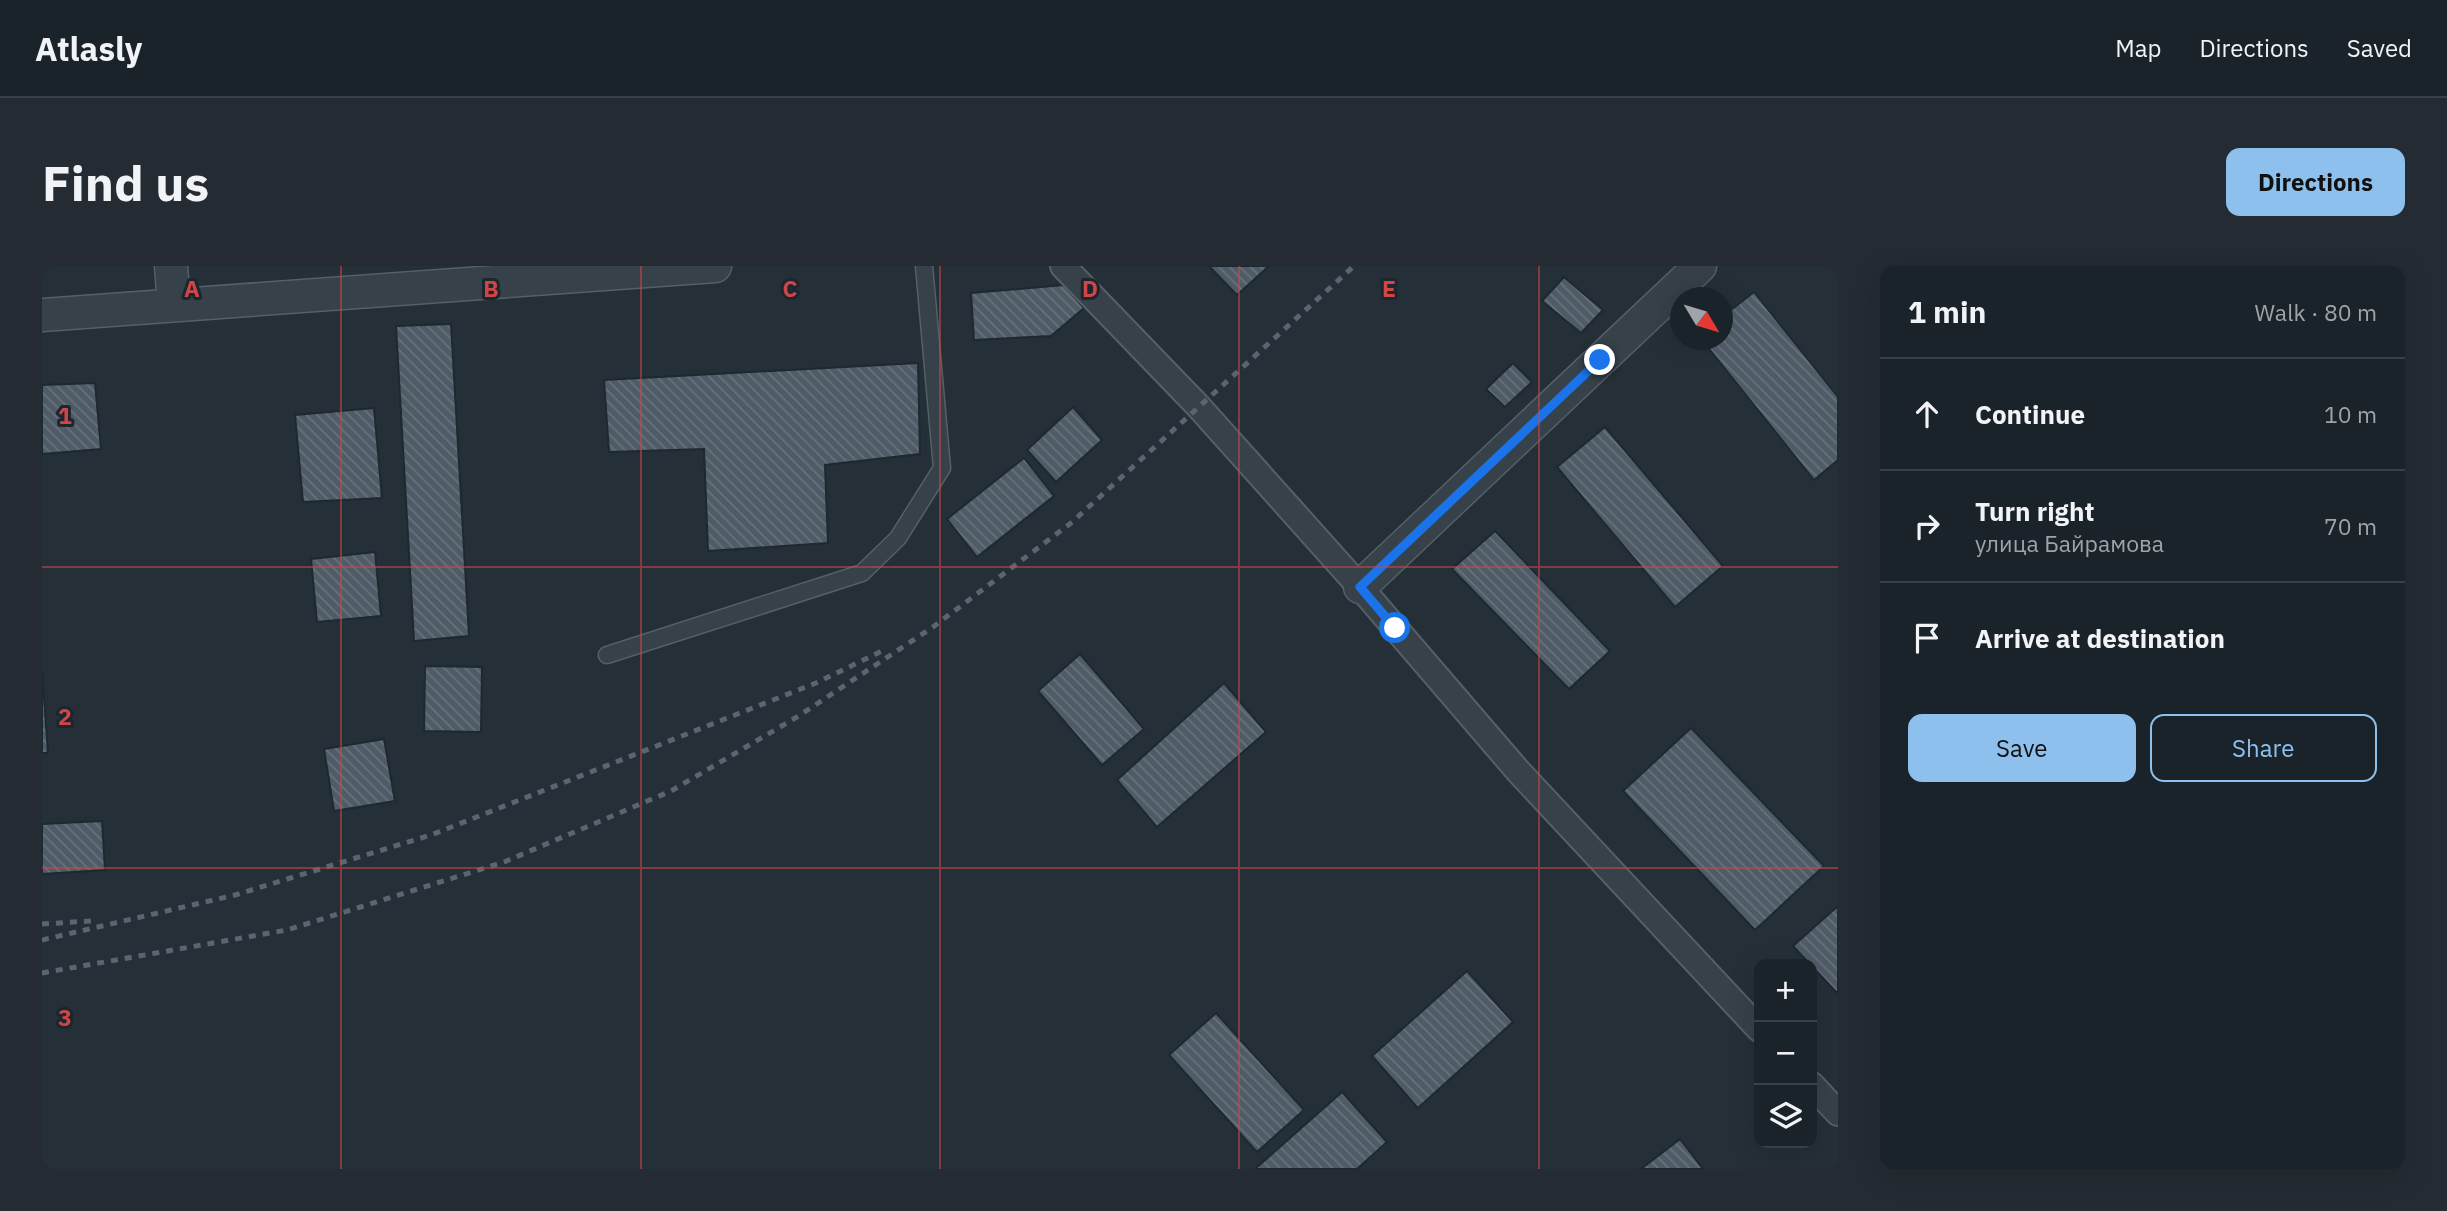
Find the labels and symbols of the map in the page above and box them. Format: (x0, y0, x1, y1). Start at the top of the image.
text: A (184, 273, 200, 303)
text: B (483, 273, 499, 303)
text: C (783, 273, 798, 303)
text: D (1082, 273, 1098, 303)
text: E (1382, 273, 1396, 303)
north arrow (1670, 287, 1733, 350)
route end (1584, 344, 1615, 375)
text: 1 (58, 400, 72, 430)
route start (1379, 612, 1410, 643)
text: 2 (58, 701, 72, 731)
text: 3 (58, 1002, 72, 1032)

